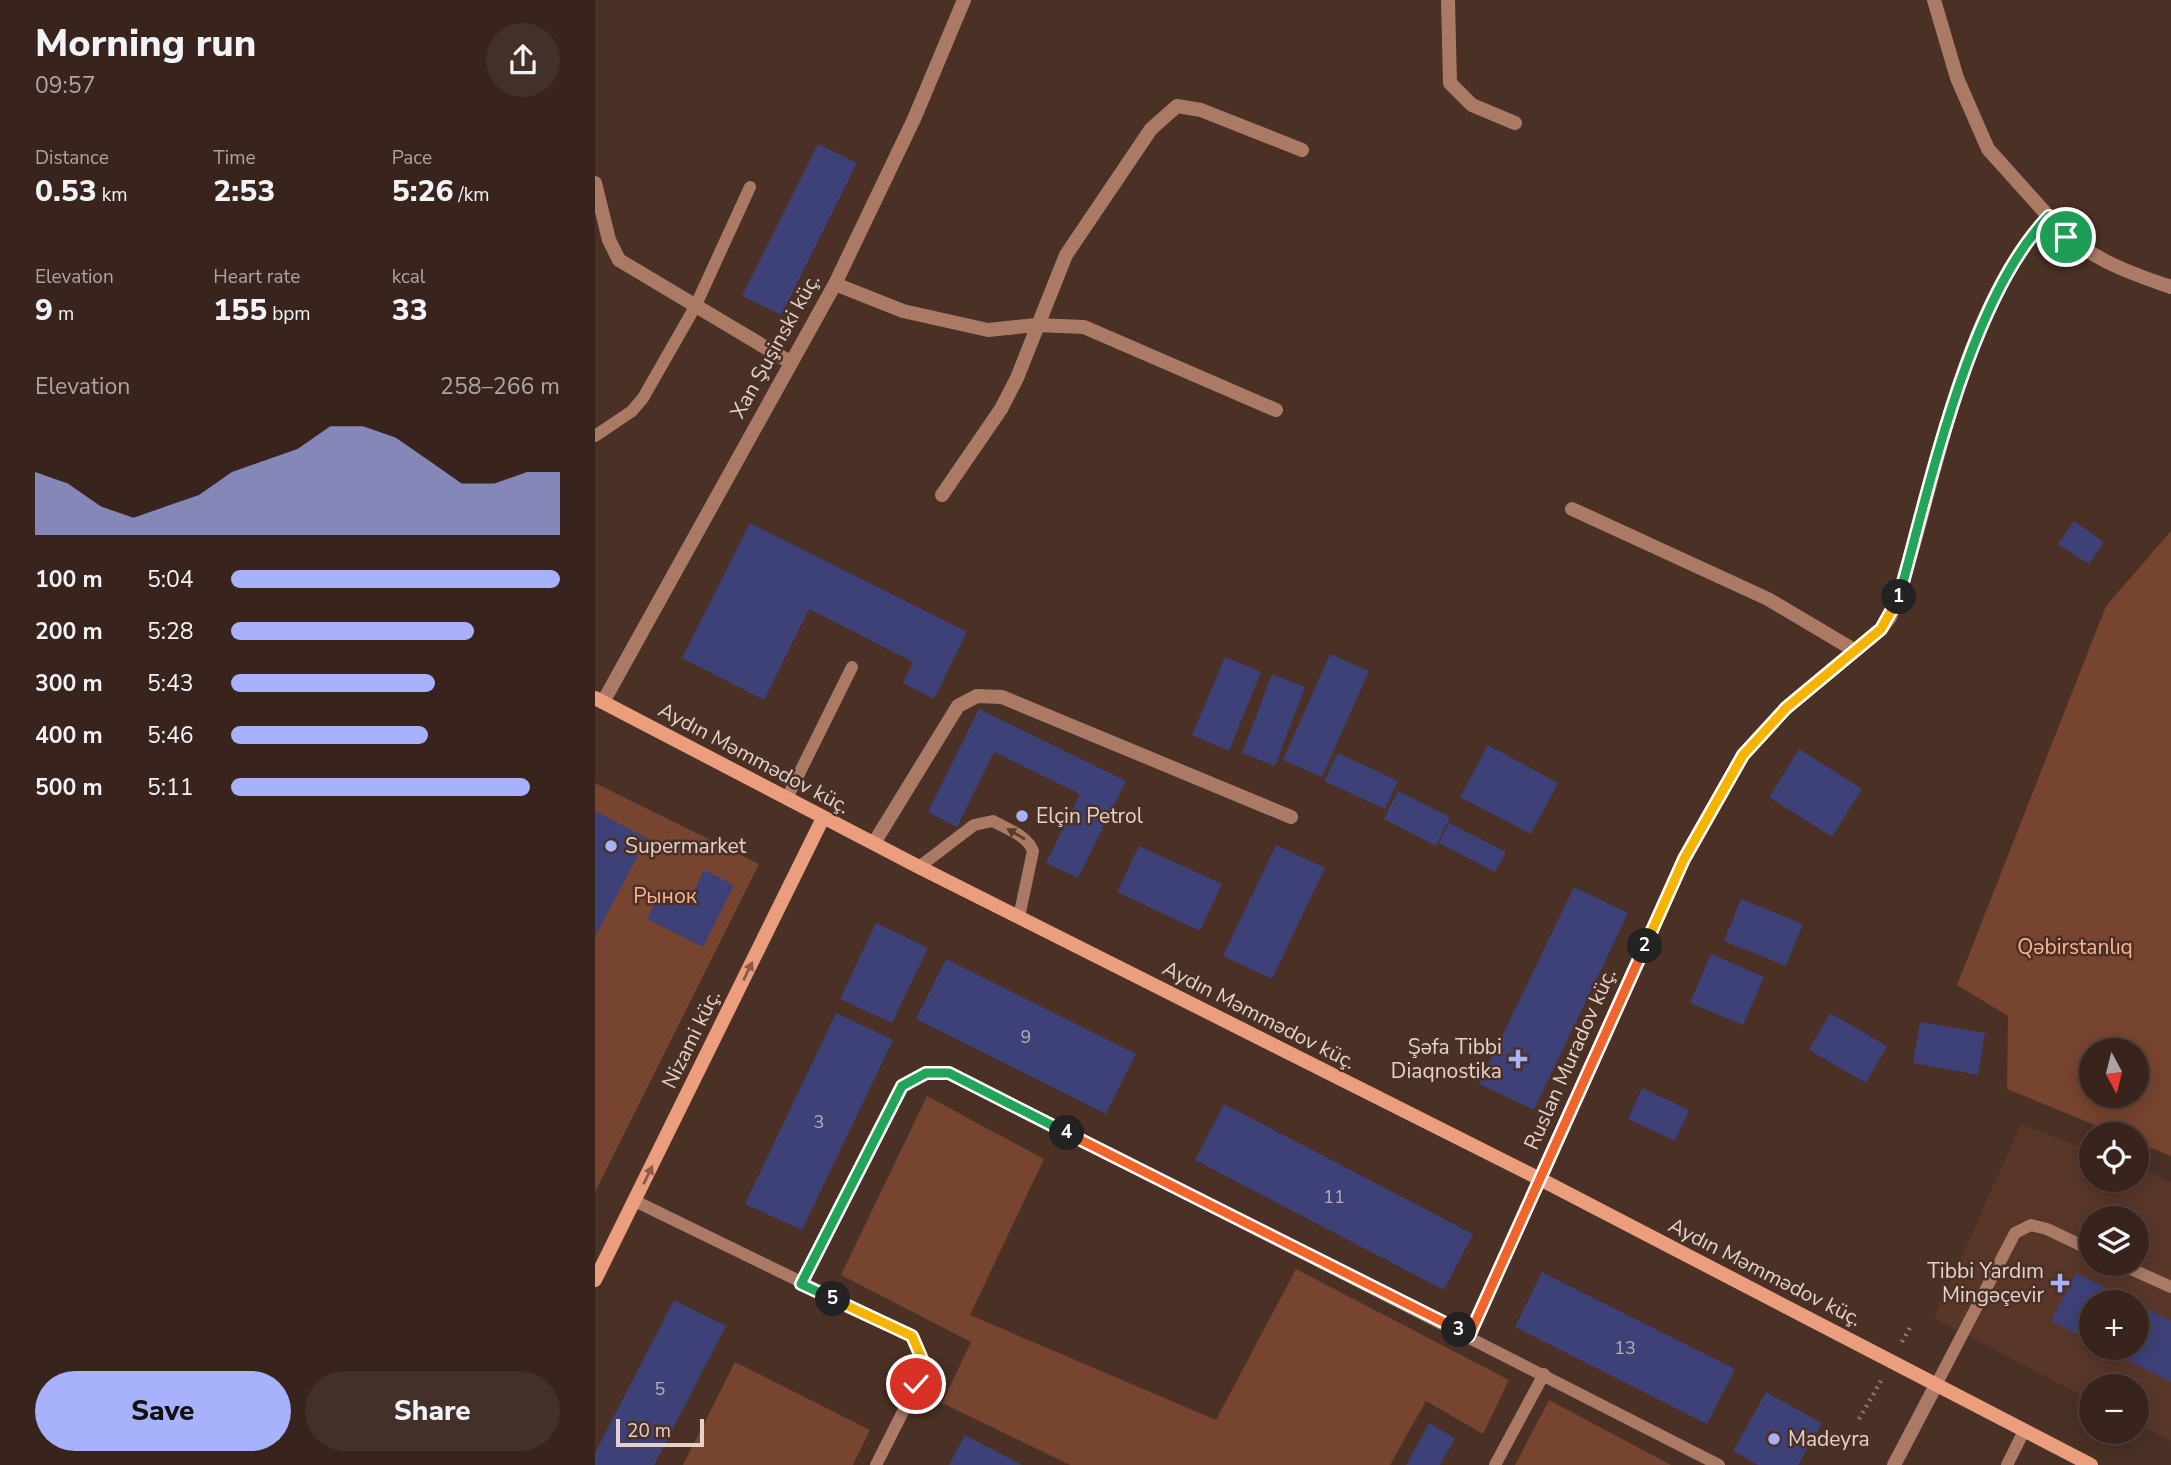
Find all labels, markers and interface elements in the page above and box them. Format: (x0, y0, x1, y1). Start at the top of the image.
text: Morning run (35, 18, 256, 69)
button: share (486, 23, 560, 97)
text: 09:57 (35, 70, 95, 101)
text: Distance (35, 145, 109, 171)
text: Time (213, 145, 256, 171)
text: Pace (392, 145, 432, 171)
text: 0.53 (35, 171, 97, 212)
text: 2:53 (213, 171, 275, 212)
text: 5:26 (392, 171, 453, 212)
text: km (97, 182, 127, 208)
text: /km (453, 182, 489, 208)
pin (2036, 207, 2096, 267)
icon: arrive (2047, 218, 2085, 256)
text: Elevation (35, 264, 114, 290)
text: Heart rate (213, 264, 300, 290)
text: kcal (392, 264, 425, 290)
street label: Xan Şuşinski küç. (724, 269, 826, 423)
text: 9 (35, 290, 53, 331)
text: 155 (213, 290, 267, 331)
text: 33 (392, 290, 428, 331)
text: m (53, 301, 74, 327)
text: bpm (267, 301, 311, 327)
text: Elevation (35, 371, 130, 402)
text: 258–266 m (440, 371, 560, 402)
text: 100 m (35, 564, 103, 595)
text: 5:04 (147, 564, 194, 595)
pin: 1 (1881, 580, 1917, 614)
text: 1 (1893, 583, 1904, 609)
text: 200 m (35, 616, 103, 647)
text: 5:28 (147, 616, 194, 647)
text: 300 m (35, 668, 103, 699)
text: 5:43 (147, 668, 194, 699)
street label: Aydın Məmmədov küç. (653, 696, 855, 820)
text: 400 m (35, 720, 103, 751)
text: 5:46 (147, 720, 194, 751)
text: 500 m (35, 772, 103, 803)
text: 5:11 (147, 772, 194, 803)
place label: Elçin Petrol (1036, 802, 1144, 830)
marker: Elçin Petrol (1014, 808, 1030, 824)
one-way arrow (1007, 828, 1026, 840)
place label: Supermarket (625, 832, 747, 860)
marker: Supermarket (603, 838, 619, 854)
park label: Рынок (633, 882, 698, 910)
pin: 2 (1627, 928, 1663, 964)
text: 2 (1639, 932, 1650, 958)
park label: Qəbirstanlıq (2017, 933, 2133, 961)
street label: Aydın Məmmədov küç. (1158, 954, 1360, 1076)
one-way arrow (742, 961, 754, 981)
street label: Ruslan Muradov küç. (1517, 964, 1623, 1154)
street label: Nizami küç. (655, 985, 727, 1093)
house number: 9 (1021, 1025, 1031, 1049)
place label: Şəfa Tibbi Diaqnostika (1391, 1033, 1502, 1085)
north arrow (2079, 1038, 2149, 1108)
map controls (2079, 1038, 2149, 1444)
marker: Şəfa Tibbi Diaqnostika (1508, 1049, 1528, 1069)
house number: 3 (814, 1110, 824, 1134)
pin: 4 (1049, 1116, 1085, 1150)
text: 4 (1061, 1119, 1072, 1145)
button: locate (2079, 1122, 2149, 1192)
one-way arrow (642, 1165, 653, 1185)
house number: 11 (1323, 1185, 1345, 1209)
button: layers (2079, 1206, 2149, 1276)
street label: Aydın Məmmədov küç. (1664, 1211, 1866, 1333)
place label: Tibbi Yardım Mingəçevir (1927, 1257, 2044, 1309)
marker: Tibbi Yardım Mingəçevir (2050, 1273, 2070, 1293)
pin: 5 (815, 1282, 851, 1316)
text: 5 (827, 1285, 838, 1311)
button: + (2079, 1290, 2149, 1360)
pin: 3 (1441, 1312, 1477, 1348)
text: 3 (1453, 1316, 1464, 1342)
house number: 13 (1614, 1336, 1636, 1360)
pin (886, 1354, 946, 1414)
icon: check (897, 1365, 935, 1403)
button: Save (35, 1371, 291, 1451)
button: Share (305, 1371, 560, 1451)
button: − (2079, 1374, 2149, 1444)
house number: 5 (655, 1377, 665, 1401)
scale bar (616, 1416, 703, 1448)
text: 20 m (627, 1418, 671, 1444)
place label: Madeyra (1788, 1425, 1870, 1453)
marker: Madeyra (1766, 1431, 1782, 1447)

